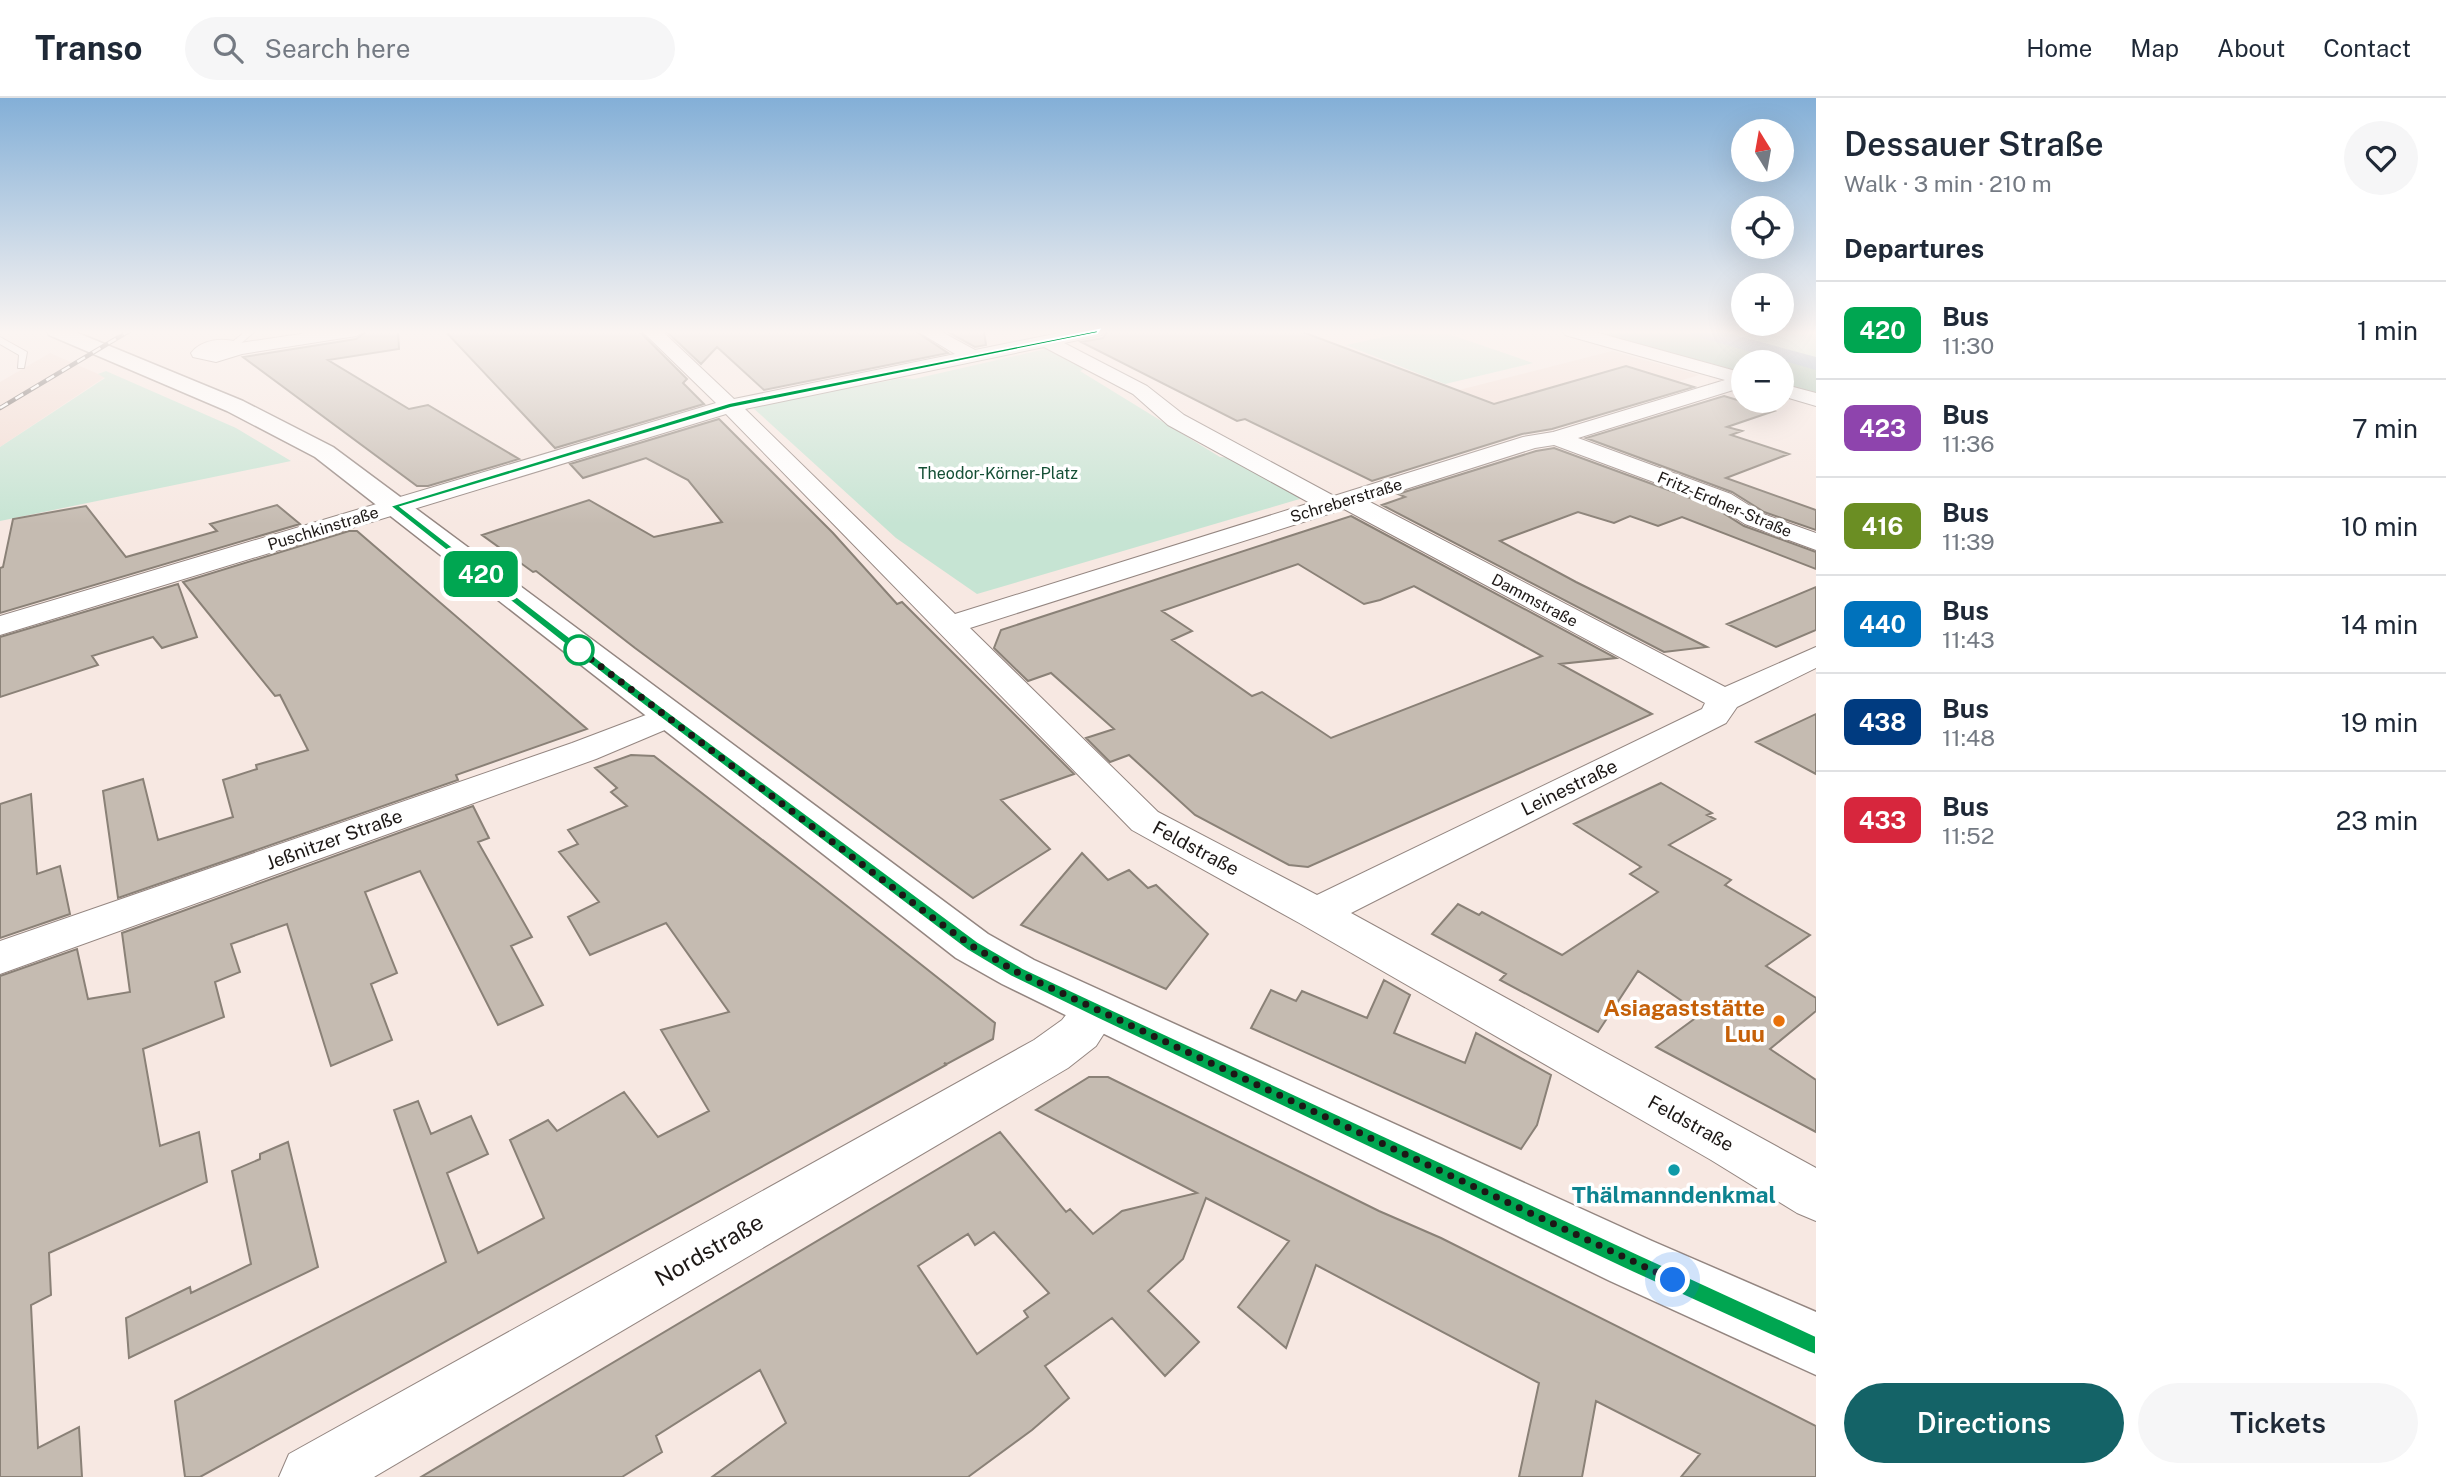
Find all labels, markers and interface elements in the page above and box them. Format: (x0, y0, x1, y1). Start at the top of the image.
search box (185, 17, 675, 80)
text: Transo (35, 29, 143, 67)
icon: search (209, 29, 247, 67)
text: Search here (265, 33, 411, 64)
text: Home (2026, 34, 2092, 62)
text: Map (2130, 34, 2179, 62)
text: About (2217, 34, 2285, 62)
text: Contact (2323, 34, 2411, 62)
north arrow (1731, 119, 1794, 182)
map controls (1731, 119, 1794, 413)
button: heart (2344, 121, 2418, 195)
text: Dessauer Straße (1844, 125, 2104, 163)
text: Walk · 3 min · 210 m (1844, 170, 2052, 197)
button: locate (1731, 196, 1794, 259)
text: Departures (1844, 233, 1984, 264)
button: + (1731, 273, 1794, 336)
text: Bus (1942, 301, 1989, 332)
text: 1 min (2357, 315, 2418, 346)
text: 420 (1859, 316, 1906, 344)
text: 11:30 (1942, 332, 1994, 359)
button: − (1731, 350, 1794, 413)
text: Bus (1942, 399, 1989, 430)
text: 7 min (2352, 413, 2418, 444)
text: 423 (1859, 414, 1906, 442)
text: 11:36 (1942, 430, 1995, 457)
park label: Theodor-Körner-Platz (918, 464, 1078, 483)
street label: Fritz-Erdner-Straße (1655, 468, 1795, 541)
street label: Schreberstraße (1288, 474, 1404, 527)
text: Bus (1942, 497, 1989, 528)
street label: Puschkinstraße (265, 503, 381, 554)
text: 10 min (2341, 511, 2418, 542)
text: 416 (1862, 512, 1903, 540)
text: 11:39 (1942, 528, 1995, 555)
line badge: 420 (441, 551, 521, 597)
text: 420 (458, 560, 504, 588)
street label: Dammstraße (1488, 570, 1581, 631)
text: Bus (1942, 595, 1989, 626)
text: 14 min (2341, 609, 2418, 640)
text: 440 (1859, 610, 1906, 638)
text: 11:43 (1942, 626, 1995, 653)
unlabelled marker (564, 635, 594, 665)
text: Bus (1942, 693, 1989, 724)
text: 19 min (2341, 707, 2418, 738)
text: 438 (1859, 708, 1906, 736)
text: 11:48 (1942, 724, 1995, 751)
street label: Leinestraße (1517, 754, 1621, 820)
text: Bus (1942, 791, 1989, 822)
street label: Jeßnitzer Straße (263, 804, 405, 874)
text: 23 min (2336, 805, 2418, 836)
text: 433 (1859, 806, 1906, 834)
street label: Feldstraße (1149, 816, 1243, 880)
text: 11:52 (1942, 822, 1994, 849)
place label: Asiagaststätte Luu (1603, 994, 1765, 1047)
marker: Asiagaststätte Luu (1771, 1013, 1787, 1029)
street label: Feldstraße (1644, 1090, 1738, 1156)
marker: Thälmanndenkmal (1666, 1162, 1682, 1178)
place label: Thälmanndenkmal (1572, 1181, 1776, 1208)
street label: Nordstraße (650, 1208, 768, 1291)
your location (1655, 1262, 1690, 1297)
button: Directions (1844, 1383, 2124, 1463)
button: Tickets (2138, 1383, 2418, 1463)

